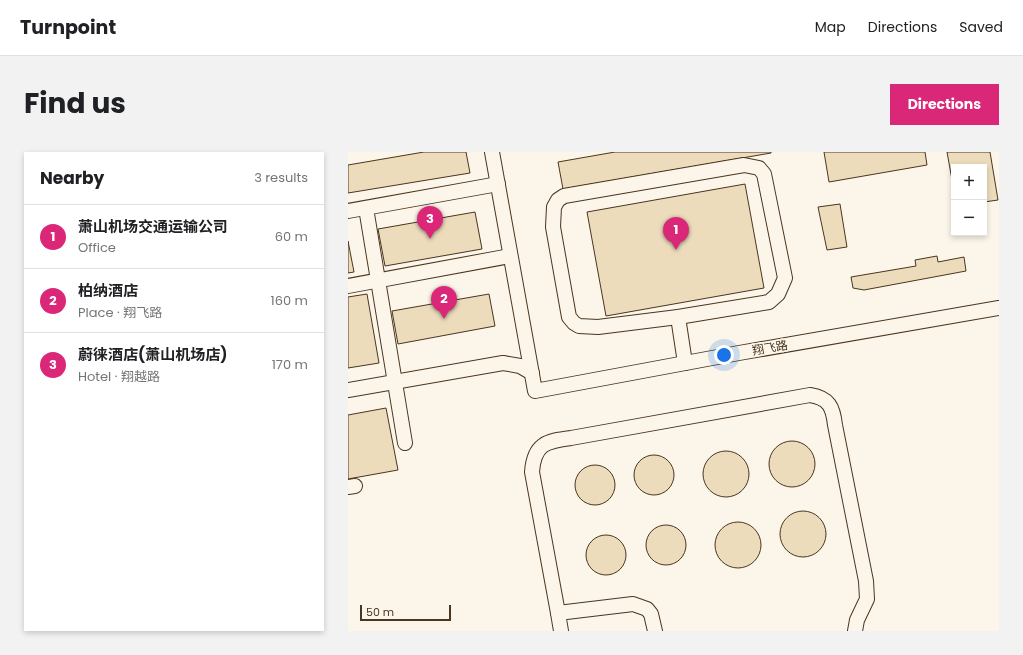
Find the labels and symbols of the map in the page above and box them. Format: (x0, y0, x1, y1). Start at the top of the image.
pin: 3 (417, 206, 443, 239)
pin: 1 (663, 217, 689, 250)
pin: 2 (431, 286, 457, 319)
street label: 翔飞路 (751, 336, 789, 359)
your location (714, 345, 734, 365)
scale bar (360, 603, 451, 622)

